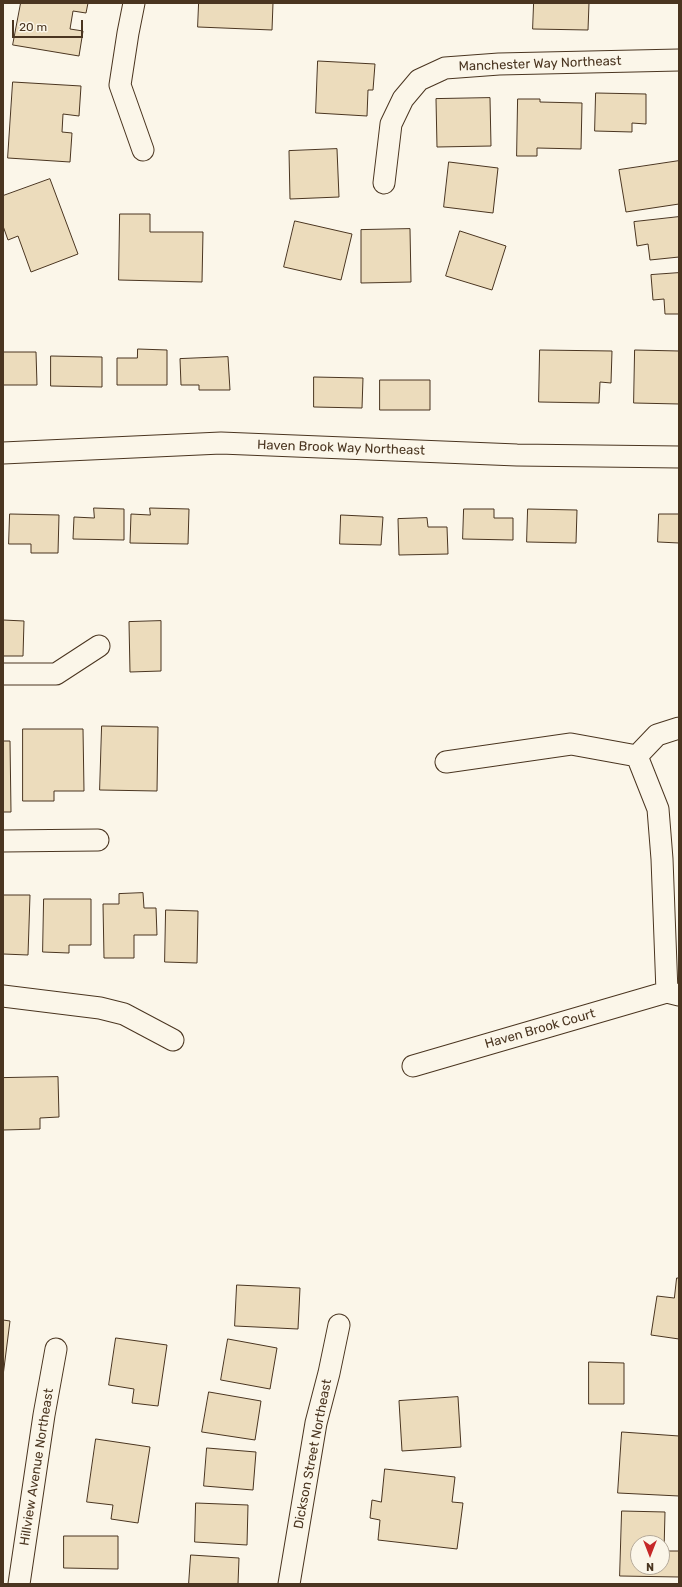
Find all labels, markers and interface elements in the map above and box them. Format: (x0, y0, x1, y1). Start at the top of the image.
scale bar (14, 12, 85, 38)
text: 20 m (19, 20, 47, 34)
street label: Manchester Way Northeast (458, 53, 622, 75)
street label: Haven Brook Way Northeast (257, 437, 425, 459)
street label: Haven Brook Court (483, 1006, 597, 1052)
street label: Dickson Street Northeast (291, 1378, 335, 1530)
street label: Hillview Avenue Northeast (17, 1387, 57, 1547)
north arrow (630, 1535, 670, 1575)
text: N (646, 1560, 654, 1573)

